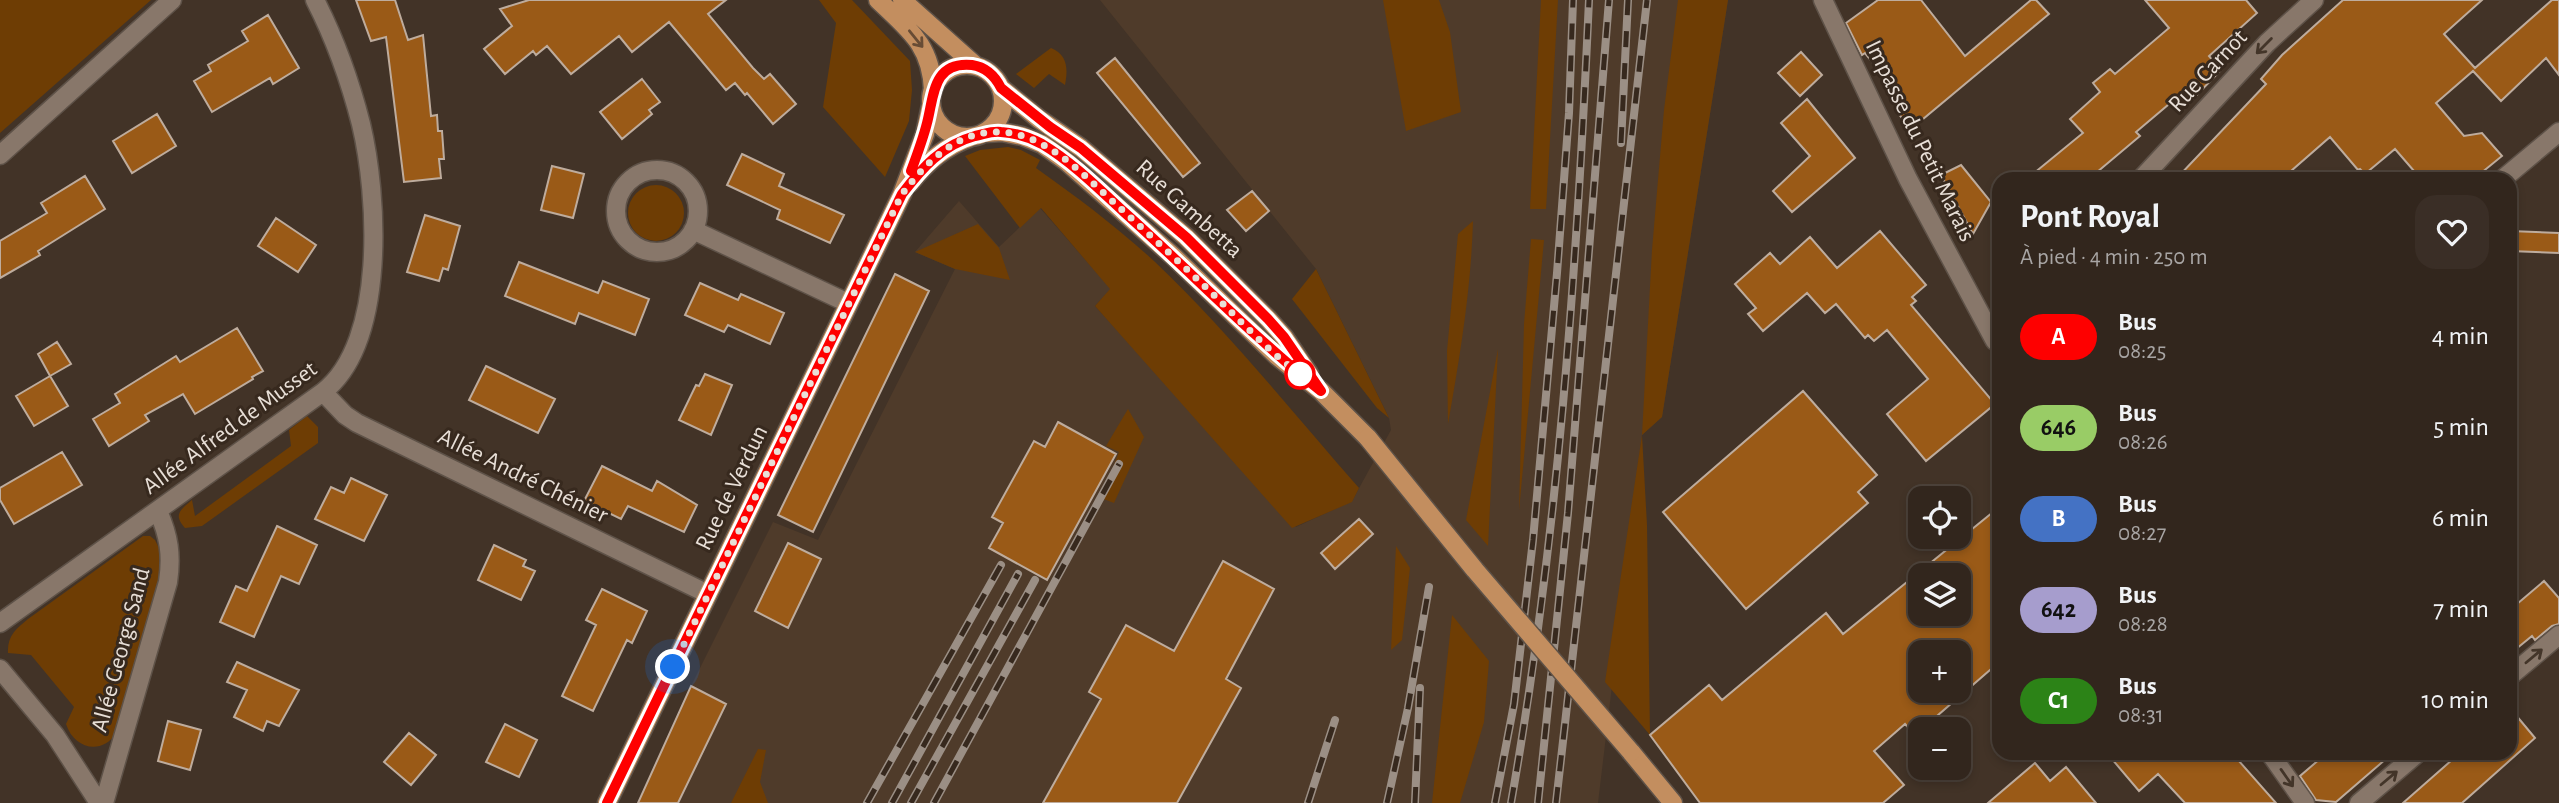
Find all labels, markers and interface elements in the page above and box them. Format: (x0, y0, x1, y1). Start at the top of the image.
street label: Rue Carnot (2164, 25, 2252, 117)
one-way arrow (909, 30, 924, 48)
street label: Impasse du Petit Marais (1861, 37, 1979, 245)
one-way arrow (2256, 38, 2273, 55)
street label: Rue Gambetta (1131, 155, 1247, 263)
button: heart (2415, 195, 2489, 269)
text: Pont Royal (2020, 201, 2160, 234)
text: À pied · 4 min · 250 m (2020, 246, 2208, 269)
text: Bus (2118, 309, 2157, 335)
text: 4 min (2432, 323, 2489, 349)
text: A (2051, 325, 2066, 349)
text: 08:25 (2118, 340, 2166, 363)
street label: Allée Alfred de Musset (139, 357, 322, 499)
unlabelled marker (1285, 359, 1315, 389)
text: Bus (2118, 400, 2157, 426)
text: 5 min (2433, 414, 2489, 440)
text: 646 (2041, 416, 2076, 440)
street label: Rue de Verdun (691, 422, 773, 554)
street label: Allée André Chénier (434, 424, 612, 528)
text: 08:26 (2118, 431, 2168, 454)
map controls (1908, 486, 1971, 780)
button: locate (1908, 486, 1971, 549)
text: Bus (2118, 491, 2157, 517)
text: 6 min (2432, 505, 2489, 531)
text: B (2052, 507, 2065, 531)
text: 08:27 (2118, 522, 2166, 545)
button: layers (1908, 563, 1971, 626)
street label: Allée George Sand (87, 565, 155, 735)
text: Bus (2118, 582, 2157, 608)
text: 7 min (2433, 596, 2489, 622)
text: 642 (2041, 598, 2076, 622)
text: 08:28 (2118, 613, 2168, 636)
button: + (1908, 640, 1971, 703)
one-way arrow (2525, 648, 2543, 663)
your location (655, 649, 690, 684)
text: Bus (2118, 673, 2157, 699)
text: 10 min (2422, 687, 2489, 713)
text: C1 (2048, 689, 2069, 713)
text: 08:31 (2118, 704, 2164, 727)
button: − (1908, 717, 1971, 780)
one-way arrow (2280, 768, 2294, 787)
one-way arrow (2380, 770, 2398, 786)

